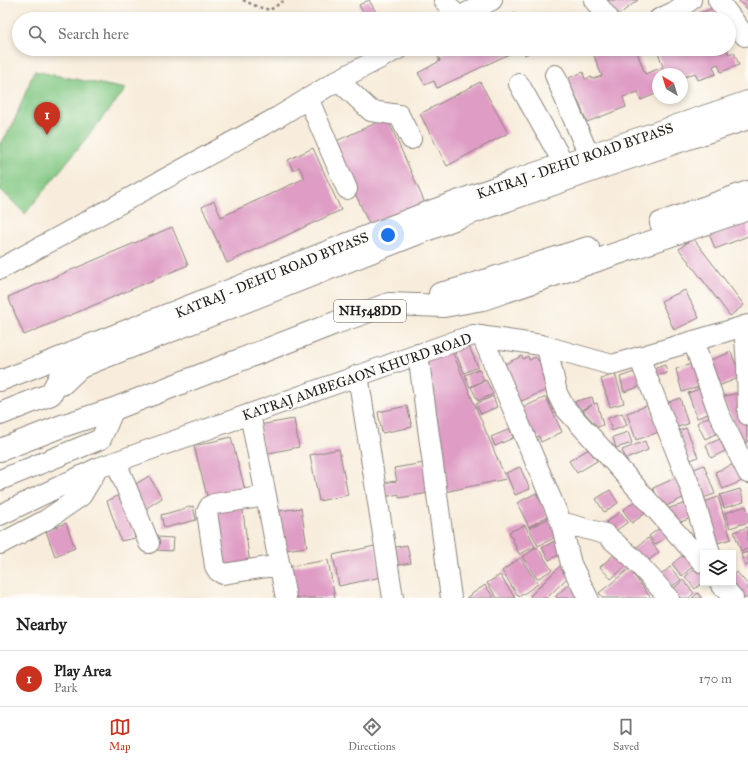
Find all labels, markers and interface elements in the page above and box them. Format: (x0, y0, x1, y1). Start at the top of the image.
search box (12, 12, 736, 56)
icon: search (26, 23, 48, 45)
text: Search here (58, 25, 129, 43)
north arrow (652, 68, 688, 104)
pin: 1 (34, 102, 60, 135)
street label: KATRAJ - DEHU ROAD BYPASS (474, 119, 676, 204)
your location (378, 225, 398, 245)
street label: KATRAJ - DEHU ROAD BYPASS (173, 228, 371, 323)
road number: NH548DD (334, 300, 406, 322)
street label: KATRAJ AMBEGAON KHURD ROAD (240, 330, 474, 425)
map controls (700, 550, 736, 586)
button: layers (700, 550, 736, 586)
text: Nearby (16, 614, 67, 635)
text: Play Area (54, 662, 111, 680)
text: 1 (26, 671, 32, 687)
text: 170 m (699, 671, 732, 687)
text: Park (54, 680, 78, 696)
tab: Map (109, 716, 131, 753)
tab: Directions (348, 716, 396, 753)
tab: Saved (613, 716, 639, 753)

